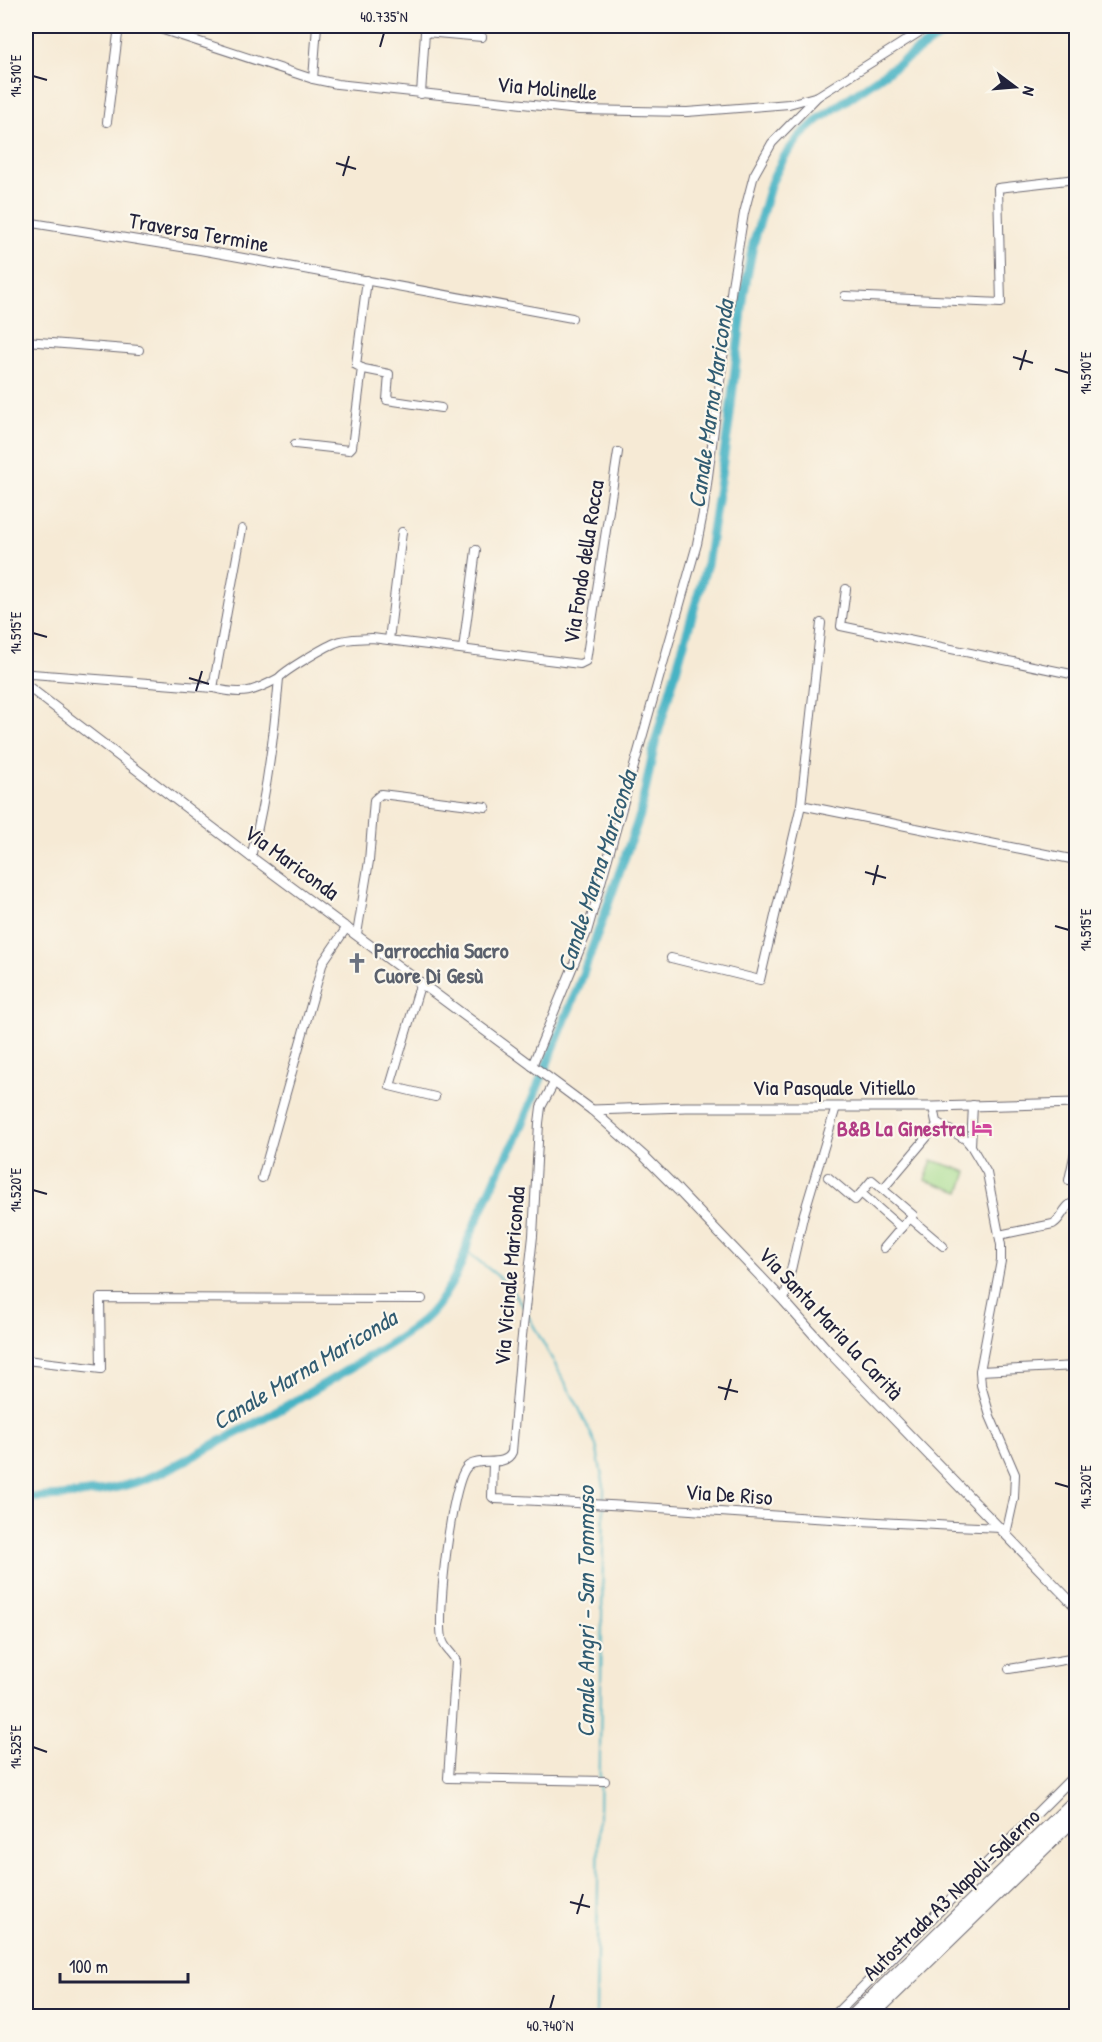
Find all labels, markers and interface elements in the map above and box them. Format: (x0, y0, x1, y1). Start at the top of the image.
text: 40.735°N (360, 6, 408, 27)
text: 14.510°E (5, 54, 26, 97)
north arrow (985, 57, 1045, 117)
street label: Via Molinelle (496, 69, 599, 107)
text: N (1018, 84, 1041, 99)
street label: Traversa Termine (127, 205, 272, 259)
water label: Canale Marna Mariconda (680, 295, 741, 510)
text: 14.510°E (1075, 351, 1096, 394)
street label: Via Fondo della Rocca (555, 478, 611, 646)
text: 14.515°E (5, 611, 26, 654)
water label: Canale Marna Mariconda (548, 764, 644, 976)
street label: Via Mariconda (238, 817, 346, 907)
text: 14.515°E (1075, 908, 1096, 951)
place label: Parrocchia Sacro Cuore Di Gesù (374, 935, 509, 990)
church icon: Parrocchia Sacro Cuore Di Gesù (345, 951, 369, 975)
street label: Via Pasquale Vitiello (753, 1072, 916, 1102)
place label: B&B La Ginestra (837, 1113, 965, 1143)
hotel icon: B&B La Ginestra (970, 1116, 994, 1140)
text: 14.520°E (5, 1167, 26, 1212)
street label: Via Vicinale Mariconda (486, 1185, 532, 1367)
street label: Via Santa Maria la Carità (752, 1240, 910, 1406)
water label: Canale Marna Mariconda (206, 1300, 404, 1437)
text: 14.520°E (1075, 1464, 1096, 1509)
street label: Via De Riso (684, 1476, 774, 1512)
water label: Canale Angri - San Tommaso (569, 1484, 602, 1738)
text: 14.525°E (5, 1725, 26, 1769)
street label: Autostrada A3 Napoli-Salerno (856, 1801, 1046, 1987)
scale bar (60, 1946, 188, 1984)
text: 100 m (69, 1954, 108, 1979)
text: 40.740°N (527, 2015, 573, 2036)

